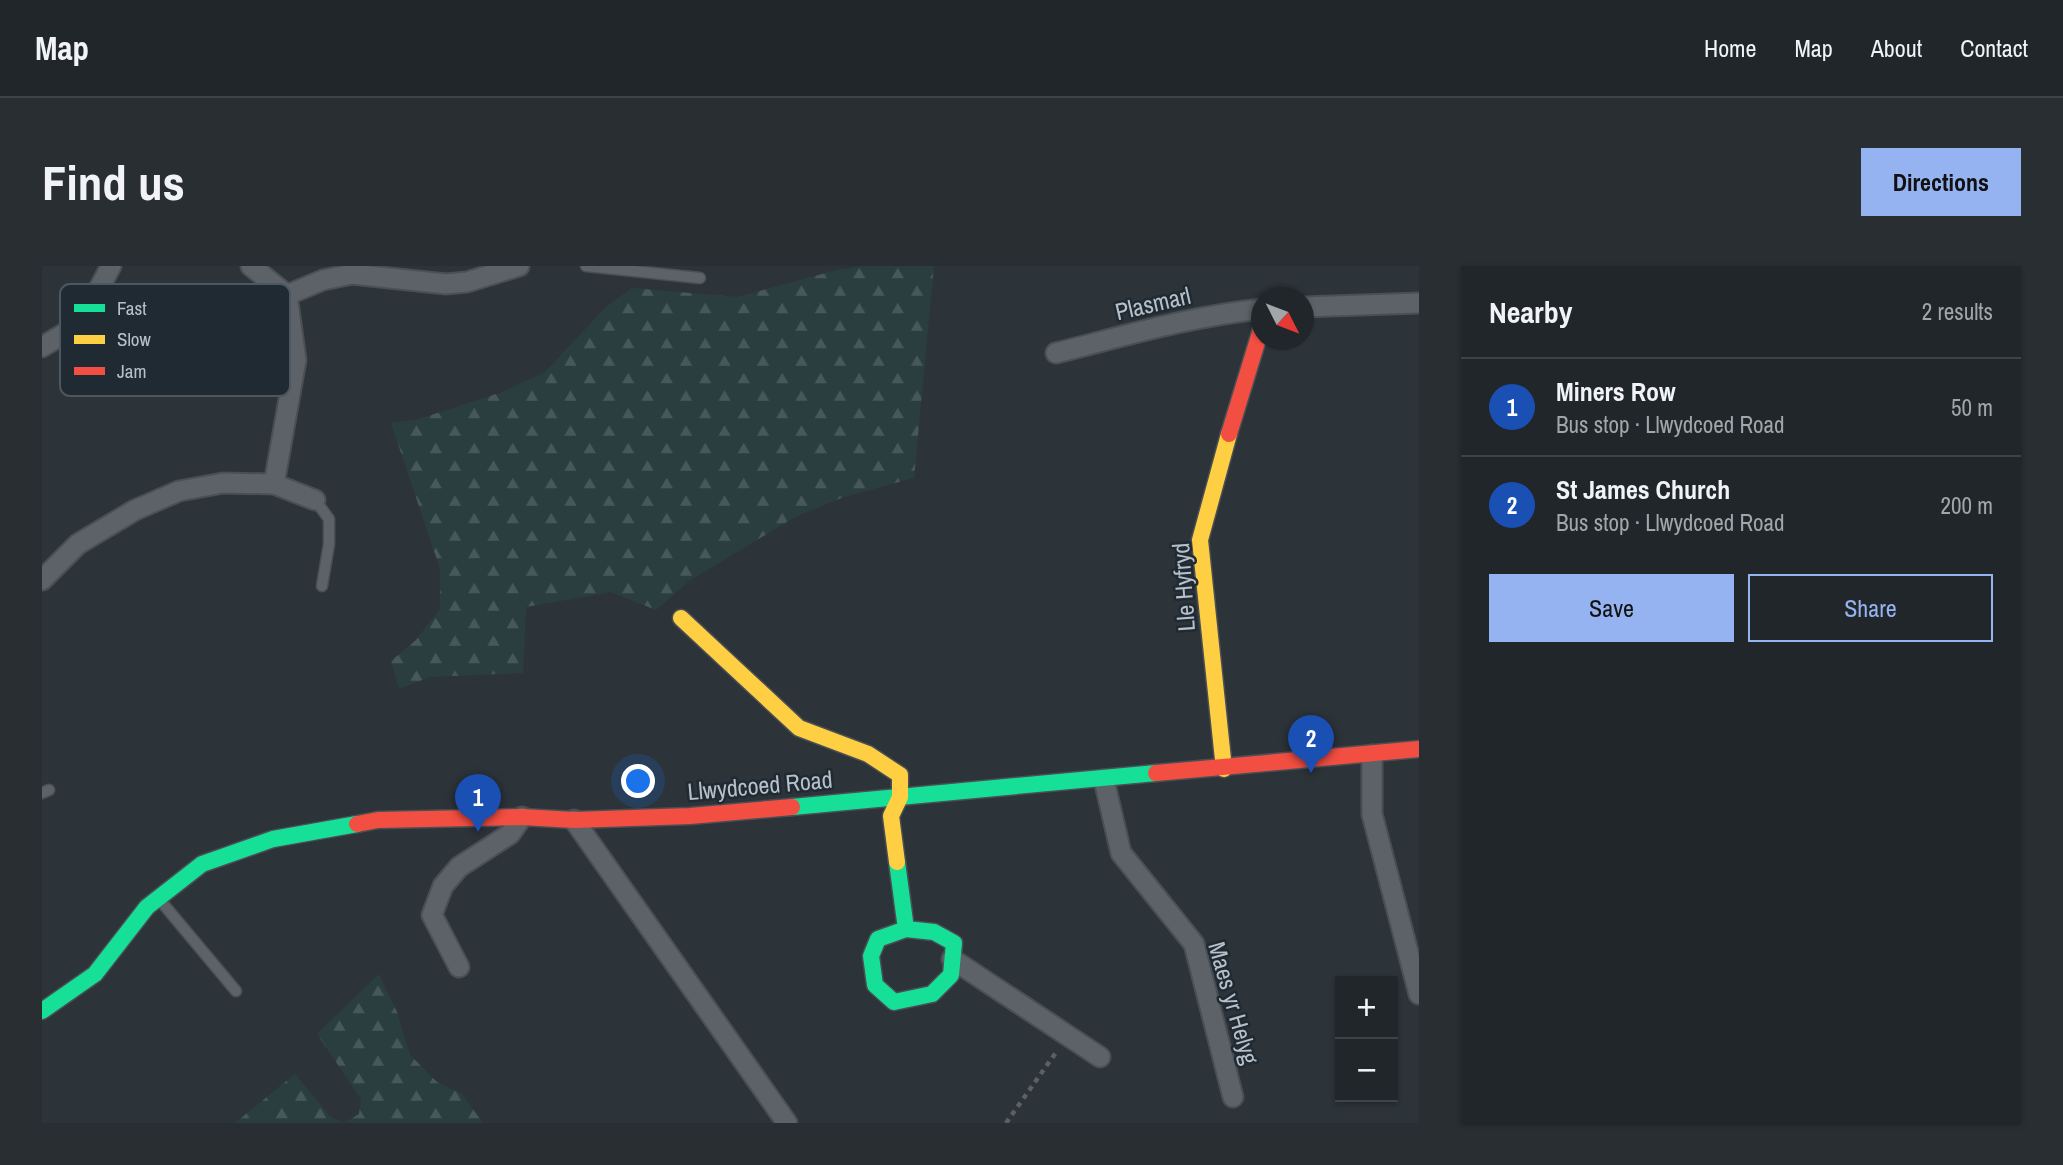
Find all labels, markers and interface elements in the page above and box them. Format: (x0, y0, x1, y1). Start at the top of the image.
text: Map (35, 26, 89, 70)
text: Home (1704, 32, 1756, 64)
text: Map (1794, 32, 1833, 64)
text: About (1871, 32, 1922, 64)
text: Contact (1960, 32, 2028, 64)
button: Directions (1861, 148, 2021, 216)
text: Find us (42, 149, 185, 215)
street label: Plasmarl (1112, 279, 1194, 327)
legend (60, 284, 290, 396)
north arrow (1251, 287, 1314, 350)
text: Nearby (1489, 292, 1572, 332)
text: Fast (117, 295, 147, 321)
text: 2 results (1922, 296, 1993, 327)
text: Slow (117, 326, 152, 352)
text: Jam (117, 358, 146, 384)
text: Miners Row (1556, 374, 1676, 409)
text: 1 (1507, 392, 1517, 423)
text: 50 m (1951, 392, 1993, 423)
text: Bus stop · Llwydcoed Road (1556, 409, 1785, 440)
text: St James Church (1556, 472, 1730, 507)
text: 2 (1507, 490, 1517, 521)
text: 200 m (1941, 490, 1993, 521)
text: Bus stop · Llwydcoed Road (1556, 507, 1785, 538)
street label: Lle Hyfryd (1164, 542, 1202, 632)
button: Save (1489, 574, 1734, 642)
button: Share (1748, 574, 1993, 642)
pin: 2 (1288, 715, 1334, 773)
street label: Llwydcoed Road (686, 763, 834, 807)
your location (621, 764, 655, 798)
pin: 1 (455, 774, 501, 832)
street label: Maes yr Helyg (1201, 938, 1267, 1068)
map controls (1335, 976, 1398, 1102)
button: + (1335, 976, 1398, 1039)
button: − (1335, 1039, 1398, 1102)

